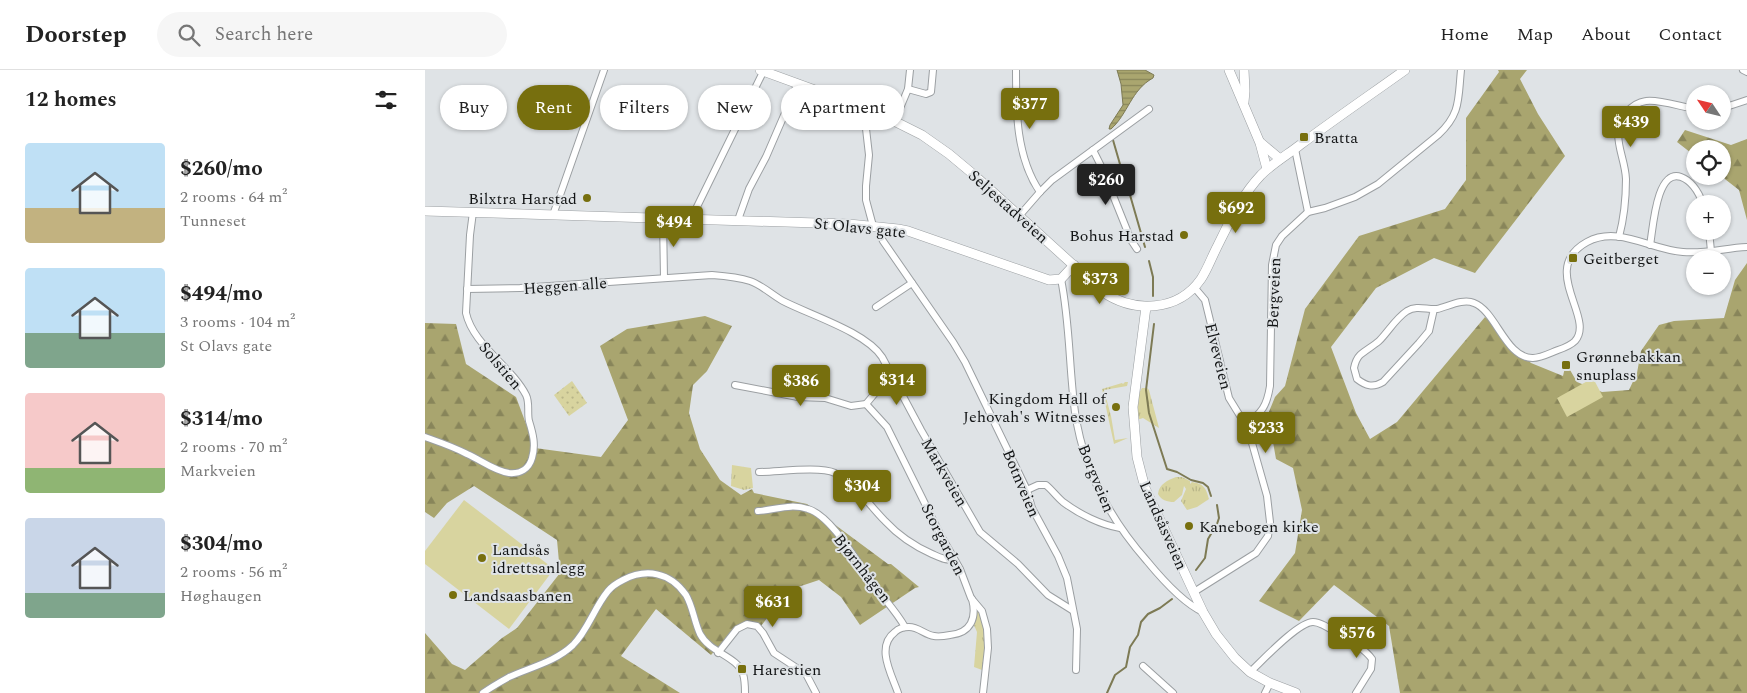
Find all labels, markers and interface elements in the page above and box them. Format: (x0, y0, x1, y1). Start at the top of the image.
search box (157, 12, 507, 57)
text: Doorstep (25, 17, 127, 53)
text: Search here (215, 20, 313, 49)
icon: search (175, 21, 203, 49)
text: Home (1440, 21, 1489, 48)
text: Map (1517, 21, 1553, 48)
text: About (1581, 21, 1631, 48)
text: Contact (1659, 21, 1722, 48)
text: 12 homes (25, 84, 117, 116)
chip: Buy (440, 85, 507, 130)
chip: Rent (517, 85, 590, 130)
chip: Filters (600, 85, 688, 130)
chip: New (698, 85, 771, 130)
chip: Apartment (781, 85, 904, 130)
north arrow (1686, 85, 1731, 130)
map controls (1686, 85, 1731, 295)
icon: filters (372, 86, 400, 114)
pin: $377 (1000, 88, 1060, 130)
text: $377 (1012, 92, 1048, 116)
pin: $439 (1601, 106, 1661, 148)
text: $439 (1613, 110, 1649, 134)
place label: Bratta (1314, 126, 1358, 150)
marker: Bratta (1298, 131, 1310, 143)
button: locate (1686, 140, 1731, 185)
text: $260/mo (180, 153, 263, 185)
icon: home (65, 163, 125, 223)
street label: Seljestadveien (963, 164, 1054, 249)
pin: $260 (1076, 164, 1136, 206)
text: $260 (1088, 168, 1124, 192)
text: 2 rooms · 64 m² (180, 185, 287, 209)
place label: Bilxtra Harstad (468, 187, 577, 211)
pin: $692 (1206, 191, 1266, 234)
marker: Bilxtra Harstad (581, 192, 593, 204)
button: + (1686, 195, 1731, 240)
text: $692 (1218, 196, 1254, 220)
pin: $494 (644, 206, 704, 248)
text: Tunneset (180, 209, 246, 233)
text: $494 (656, 210, 692, 234)
street label: St Olavs gate (813, 211, 907, 245)
place label: Bohus Harstad (1069, 224, 1174, 248)
marker: Bohus Harstad (1178, 229, 1190, 241)
place label: Geitberget (1583, 247, 1659, 271)
button: − (1686, 250, 1731, 295)
marker: Geitberget (1567, 252, 1579, 264)
street label: Bergveien (1261, 257, 1287, 329)
pin: $373 (1070, 262, 1130, 305)
text: $373 (1082, 267, 1118, 291)
street label: Heggen alle (523, 271, 608, 301)
text: $494/mo (180, 278, 263, 310)
icon: home (65, 288, 125, 348)
text: 3 rooms · 104 m² (180, 310, 295, 334)
street label: Elveveien (1198, 320, 1238, 392)
text: St Olavs gate (180, 334, 272, 358)
street label: Solstien (473, 336, 528, 395)
place label: Grønnebakkan snuplass (1576, 345, 1681, 387)
marker: Grønnebakkan snuplass (1560, 359, 1572, 371)
pin: $386 (771, 364, 831, 407)
pin: $314 (867, 364, 927, 406)
text: $314 (879, 368, 915, 392)
text: $386 (783, 369, 819, 393)
place label: Kingdom Hall of Jehovah's Witnesses (963, 387, 1108, 429)
marker: Kingdom Hall of Jehovah's Witnesses (1110, 401, 1122, 413)
text: $314/mo (180, 403, 263, 435)
pin: $233 (1236, 412, 1296, 454)
icon: home (65, 413, 125, 473)
text: $233 (1248, 416, 1284, 440)
street label: Markveien (915, 434, 974, 511)
text: 2 rooms · 70 m² (180, 435, 287, 459)
street label: Borgveien (1071, 441, 1121, 516)
street label: Botnveien (996, 446, 1046, 521)
text: Markveien (180, 459, 256, 483)
pin: $304 (832, 470, 892, 512)
text: $304 (844, 474, 880, 498)
street label: Landsåsveien (1133, 477, 1193, 574)
street label: Storgarden (915, 499, 972, 580)
place label: Kanebogen kirke (1199, 515, 1319, 539)
marker: Kanebogen kirke (1183, 520, 1195, 532)
text: $304/mo (180, 528, 263, 560)
street label: Bjørnhågen (827, 529, 897, 608)
icon: home (65, 538, 125, 598)
place label: Landsås idrettsanlegg (492, 538, 585, 580)
marker: Landsås idrettsanlegg (476, 552, 488, 564)
text: 2 rooms · 56 m² (180, 560, 287, 584)
text: Høghaugen (180, 584, 262, 608)
place label: Landsaasbanen (463, 584, 572, 608)
pin: $631 (743, 586, 803, 628)
marker: Landsaasbanen (447, 589, 459, 601)
text: $631 (755, 590, 791, 614)
pin: $576 (1327, 616, 1387, 659)
text: $576 (1339, 621, 1375, 645)
place label: Harestien (752, 658, 821, 682)
marker: Harestien (736, 663, 748, 675)

